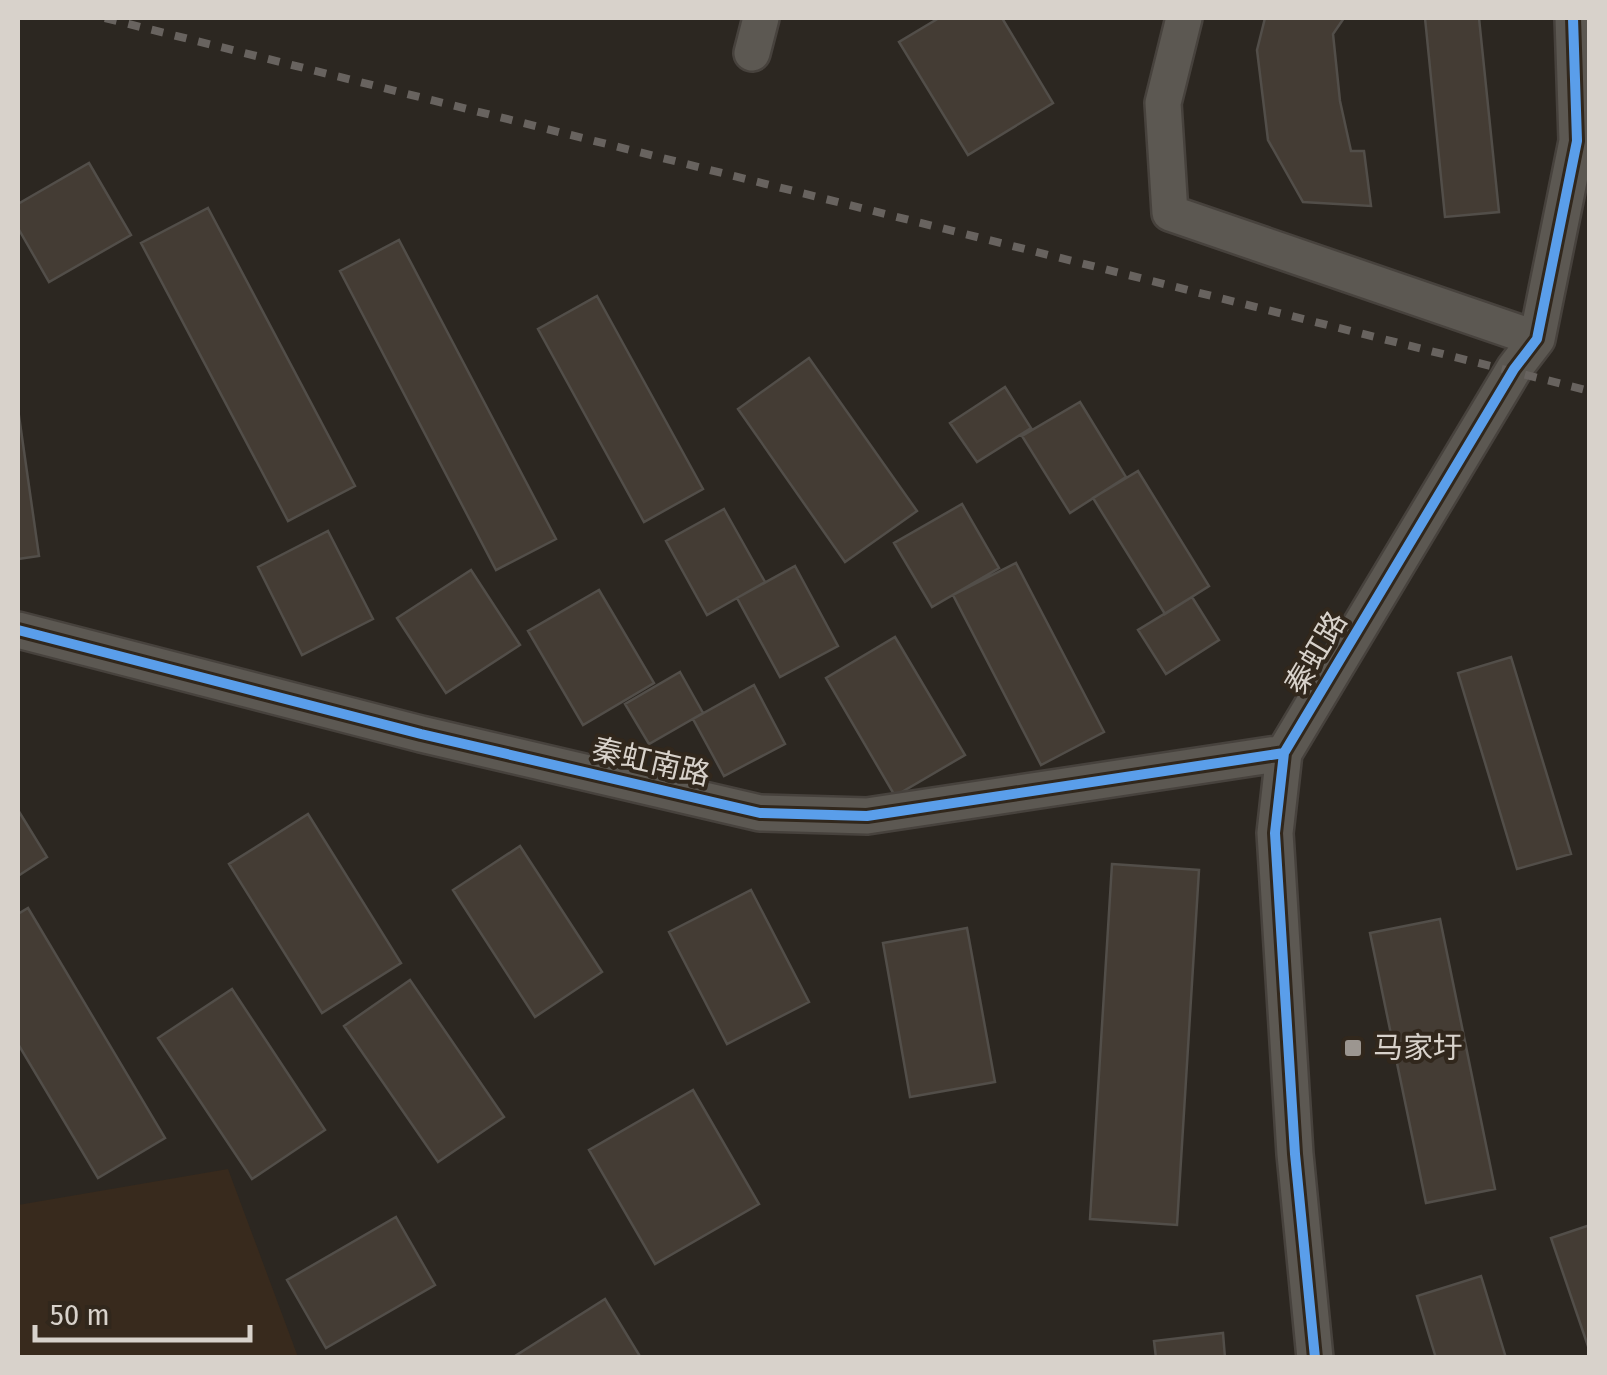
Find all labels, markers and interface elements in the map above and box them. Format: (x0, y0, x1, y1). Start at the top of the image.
street label: 秦虹路 (1277, 605, 1355, 701)
street label: 秦虹南路 (588, 731, 714, 793)
place label: 马家圩 (1373, 1030, 1463, 1066)
marker: 马家圩 (1342, 1037, 1364, 1059)
scale bar (35, 1280, 250, 1342)
text: 50 m (50, 1297, 110, 1333)

